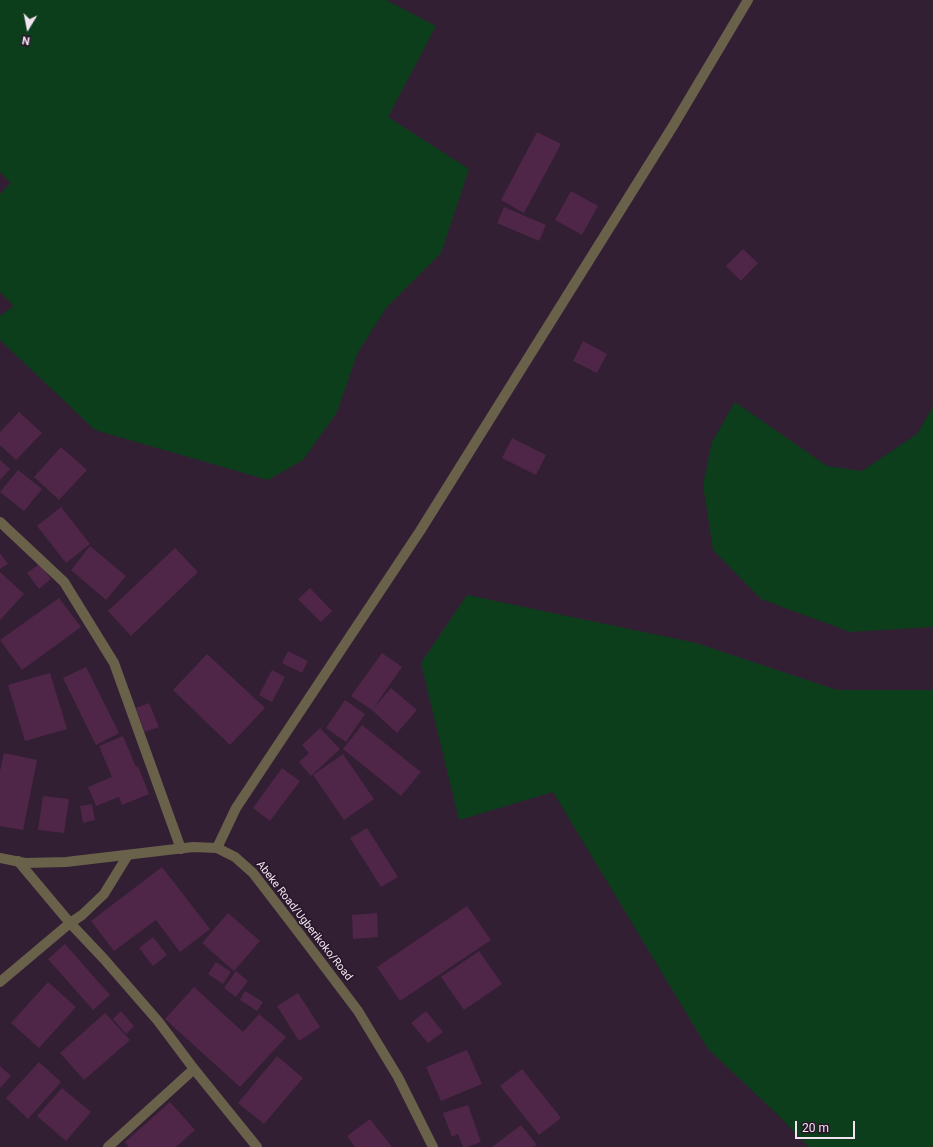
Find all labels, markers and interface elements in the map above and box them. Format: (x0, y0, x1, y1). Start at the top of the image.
north arrow (8, 8, 48, 48)
text: N (21, 33, 31, 47)
street label: Abeke Road/Ugberikoko/Road (253, 859, 355, 983)
scale bar (797, 1113, 857, 1139)
text: 20 m (802, 1121, 829, 1135)

